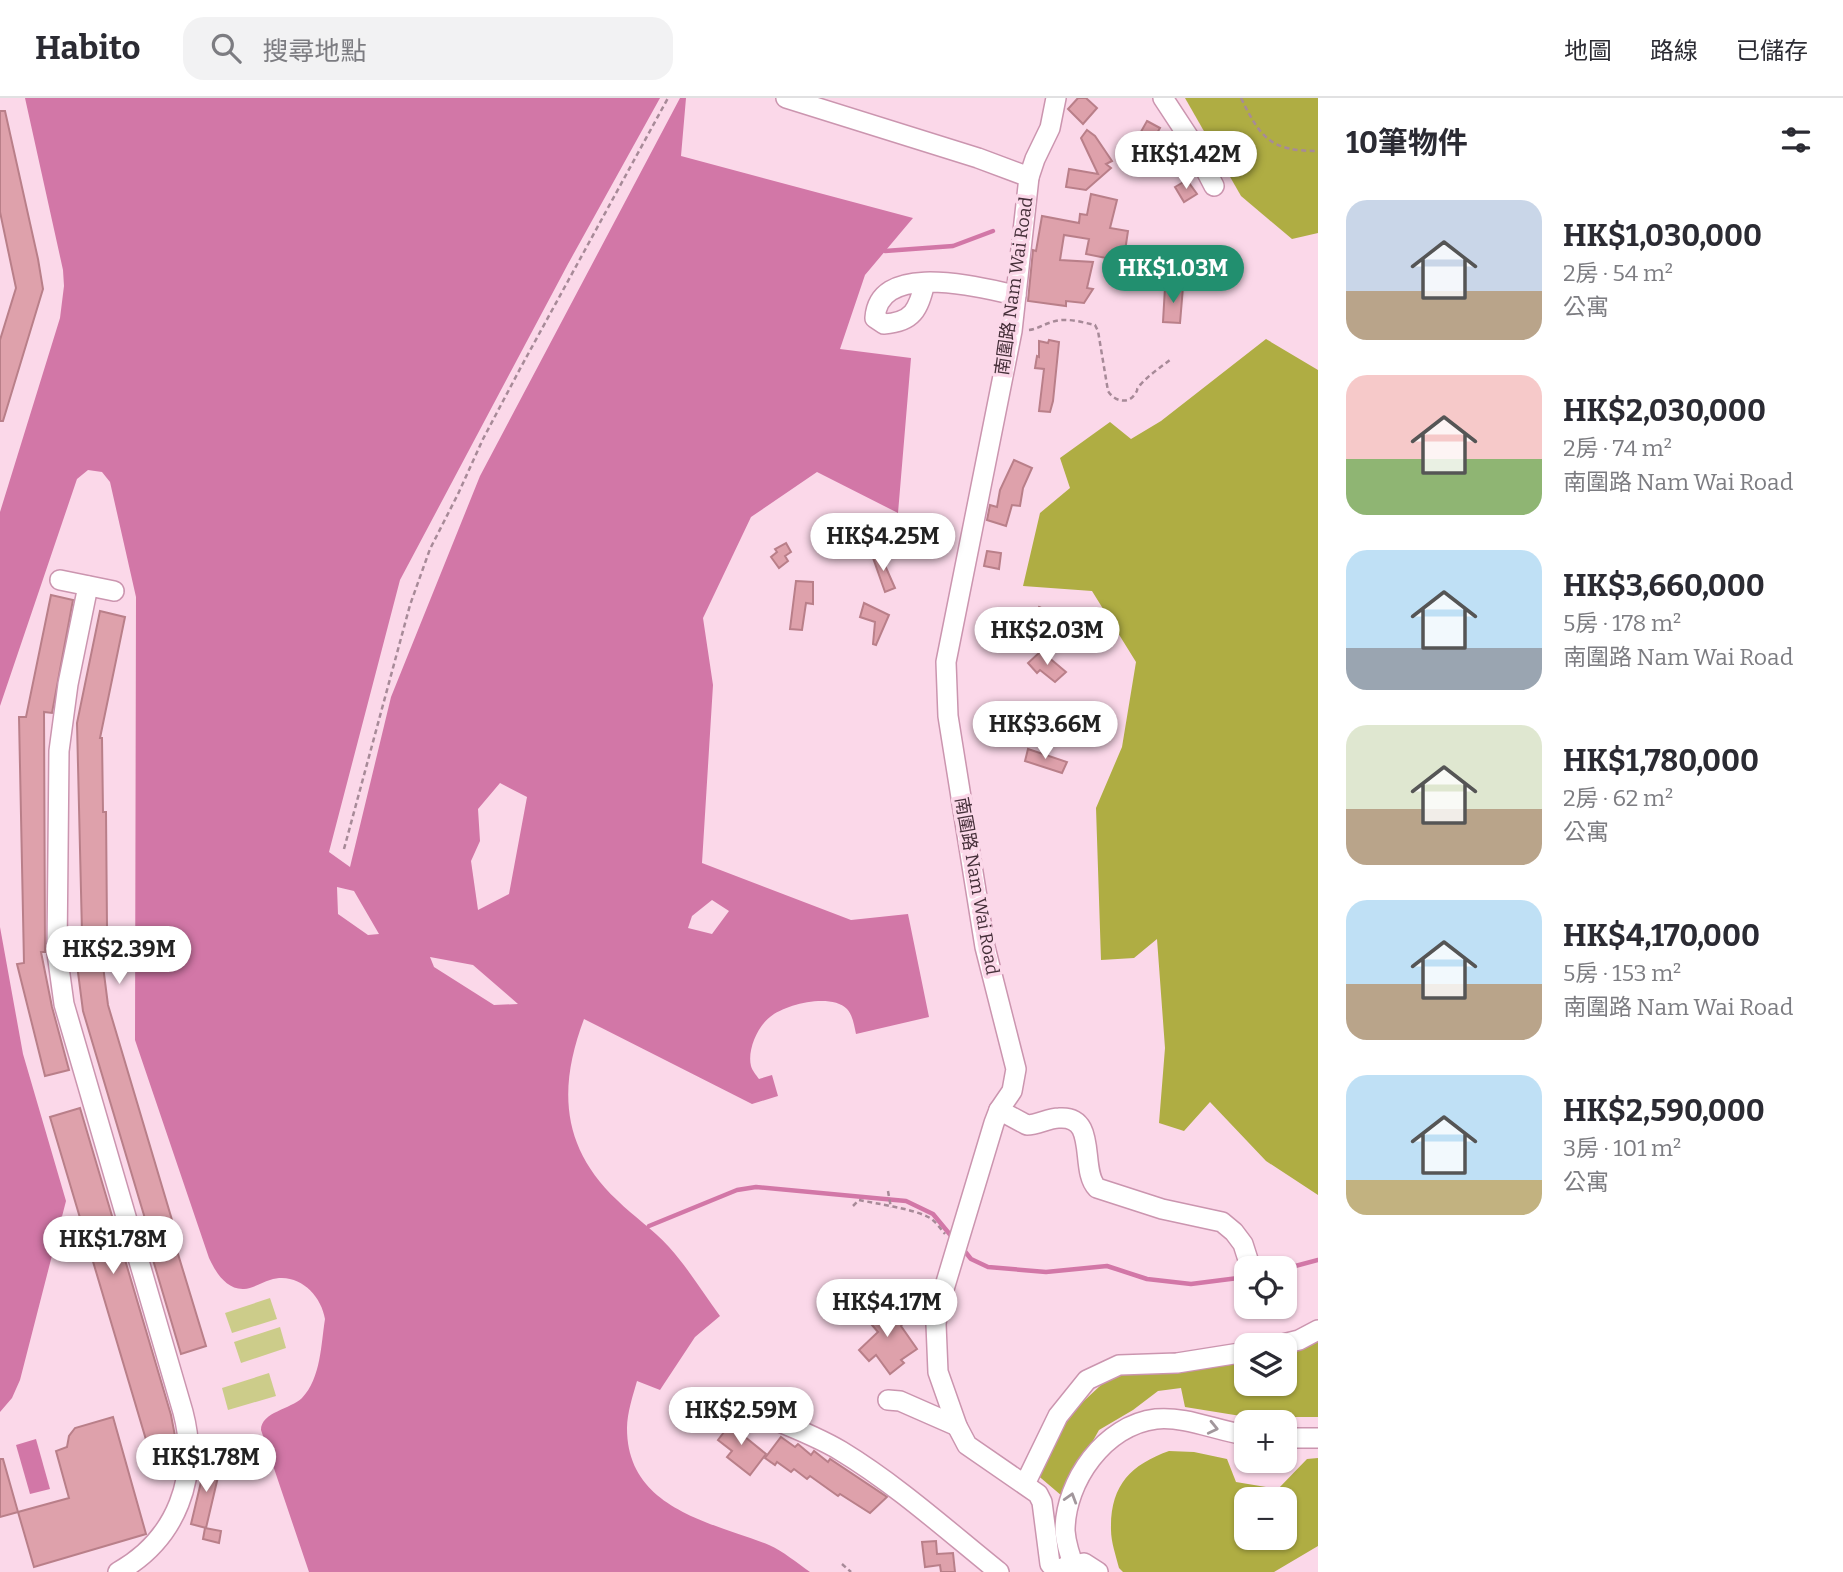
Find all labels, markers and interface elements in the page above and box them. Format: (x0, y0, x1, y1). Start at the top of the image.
search box (183, 17, 673, 80)
text: Habito (35, 28, 141, 68)
icon: search (207, 29, 245, 67)
text: 搜尋地點 (263, 36, 367, 67)
text: 地圖 (1564, 37, 1612, 65)
text: 路線 (1650, 37, 1698, 65)
text: 已儲存 (1736, 37, 1808, 65)
icon: filters (1777, 121, 1815, 159)
text: 10筆物件 (1346, 125, 1468, 161)
pin: HK$1.42M (1114, 132, 1258, 191)
text: HK$1.42M (1131, 140, 1241, 168)
street label: 南圍路 Nam Wai Road (991, 195, 1037, 377)
text: HK$1,030,000 (1563, 218, 1762, 254)
icon: home (1402, 228, 1486, 312)
pin: HK$1.03M (1101, 246, 1245, 305)
text: HK$1.03M (1118, 254, 1228, 282)
text: 2房 · 54 m² (1563, 259, 1673, 287)
text: 公寓 (1563, 293, 1609, 321)
text: HK$2,030,000 (1563, 393, 1766, 429)
icon: home (1402, 403, 1486, 487)
text: 2房 · 74 m² (1563, 434, 1672, 462)
text: 南圍路 Nam Wai Road (1563, 468, 1793, 496)
pin: HK$4.25M (811, 514, 955, 573)
text: HK$4.25M (826, 522, 940, 550)
text: HK$3,660,000 (1563, 568, 1765, 604)
icon: home (1402, 578, 1486, 662)
pin: HK$2.03M (975, 608, 1119, 667)
text: 5房 · 178 m² (1563, 609, 1681, 637)
text: HK$2.03M (991, 616, 1103, 644)
text: 南圍路 Nam Wai Road (1563, 643, 1793, 671)
pin: HK$3.66M (973, 702, 1117, 761)
text: HK$3.66M (989, 710, 1101, 738)
text: HK$1,780,000 (1563, 743, 1759, 779)
icon: home (1402, 753, 1486, 837)
text: 2房 · 62 m² (1563, 784, 1673, 812)
street label: 南圍路 Nam Wai Road (951, 795, 1004, 977)
text: 公寓 (1563, 818, 1609, 846)
text: HK$4,170,000 (1563, 918, 1760, 954)
pin: HK$2.39M (47, 926, 191, 986)
icon: home (1402, 928, 1486, 1012)
text: HK$2.39M (62, 935, 176, 963)
text: 5房 · 153 m² (1563, 959, 1681, 987)
text: 南圍路 Nam Wai Road (1563, 993, 1793, 1021)
text: HK$2,590,000 (1563, 1093, 1765, 1129)
icon: home (1402, 1103, 1486, 1187)
text: 3房 · 101 m² (1563, 1134, 1681, 1162)
text: 公寓 (1563, 1168, 1609, 1196)
pin: HK$1.78M (41, 1216, 185, 1276)
text: HK$1.78M (59, 1225, 167, 1253)
map controls (1234, 1256, 1297, 1550)
button: locate (1234, 1256, 1297, 1319)
pin: HK$4.17M (815, 1280, 959, 1339)
text: HK$4.17M (832, 1288, 942, 1316)
button: layers (1234, 1333, 1297, 1396)
pin: HK$2.59M (669, 1388, 813, 1447)
text: HK$2.59M (685, 1396, 797, 1424)
button: + (1234, 1410, 1297, 1473)
one-way arrow (1206, 1420, 1218, 1435)
pin: HK$1.78M (134, 1434, 278, 1494)
text: HK$1.78M (152, 1443, 260, 1471)
button: − (1234, 1487, 1297, 1550)
one-way arrow (1063, 1492, 1078, 1504)

